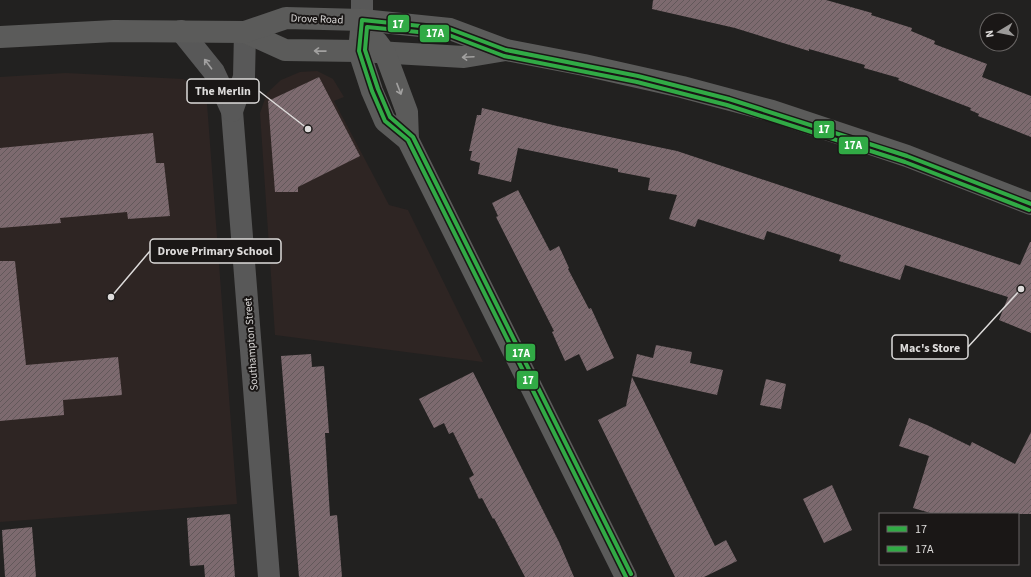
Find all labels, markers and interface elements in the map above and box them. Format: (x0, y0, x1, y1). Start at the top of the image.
street label: Drove Road (290, 11, 344, 27)
north arrow (979, 12, 1019, 52)
line badge: 17 (387, 14, 410, 33)
text: 17 (392, 17, 404, 32)
line badge: 17A (419, 24, 450, 43)
text: 17A (426, 26, 445, 41)
text: N (982, 29, 998, 39)
one-way arrow (314, 47, 327, 55)
one-way arrow (462, 53, 475, 60)
one-way arrow (204, 59, 213, 70)
callout: The Merlin (187, 79, 259, 103)
text: The Merlin (195, 83, 251, 100)
one-way arrow (395, 83, 403, 95)
line badge: 17 (813, 120, 835, 139)
text: 17 (818, 122, 830, 137)
line badge: 17A (838, 136, 869, 155)
text: 17A (844, 138, 863, 153)
callout: Drove Primary School (150, 239, 281, 263)
text: Drove Primary School (158, 243, 273, 260)
street label: Southampton Street (240, 297, 262, 391)
callout: Mac's Store (892, 335, 968, 359)
text: Mac's Store (900, 340, 960, 357)
line badge: 17A (505, 343, 536, 362)
text: 17A (512, 346, 531, 361)
line badge: 17 (516, 370, 539, 390)
text: 17 (522, 373, 534, 388)
legend (879, 513, 1019, 565)
text: 17 (915, 521, 927, 538)
text: 17A (915, 541, 934, 558)

